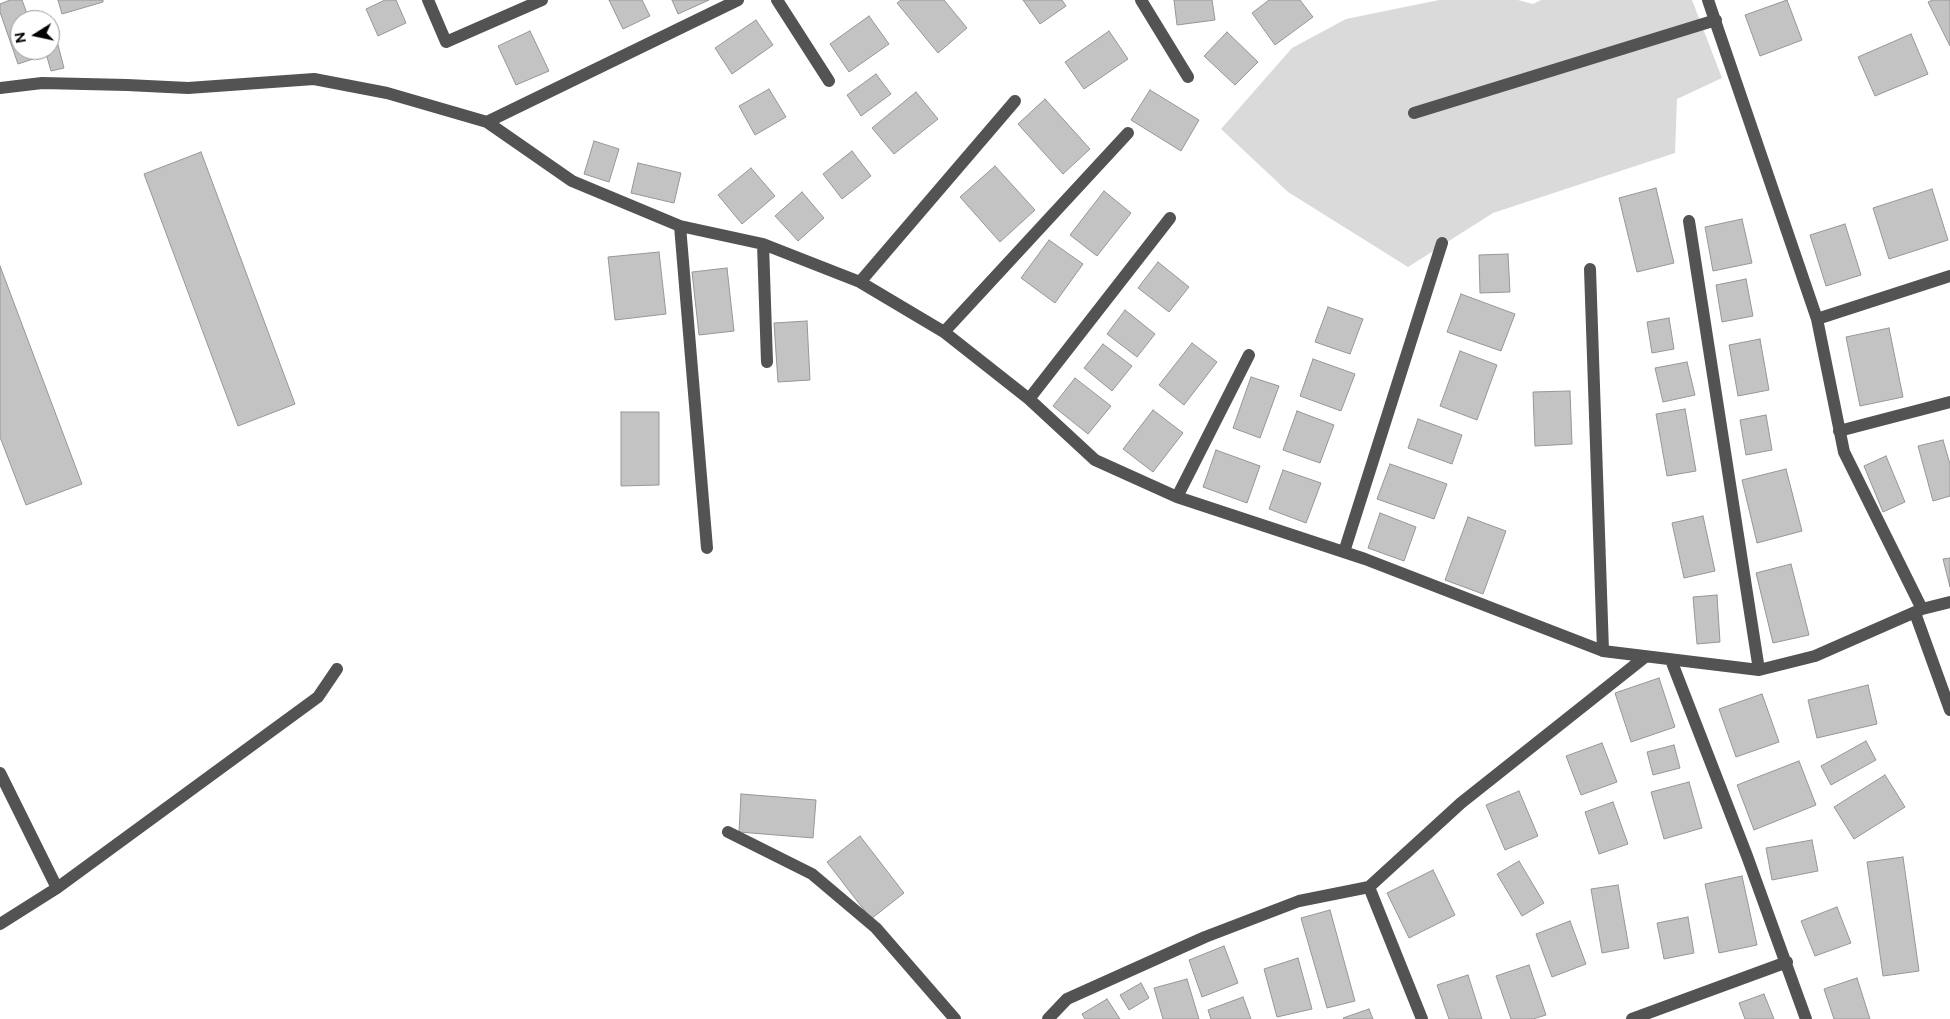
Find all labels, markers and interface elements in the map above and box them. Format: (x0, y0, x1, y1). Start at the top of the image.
north arrow (10, 10, 60, 60)
text: N (11, 31, 30, 44)

